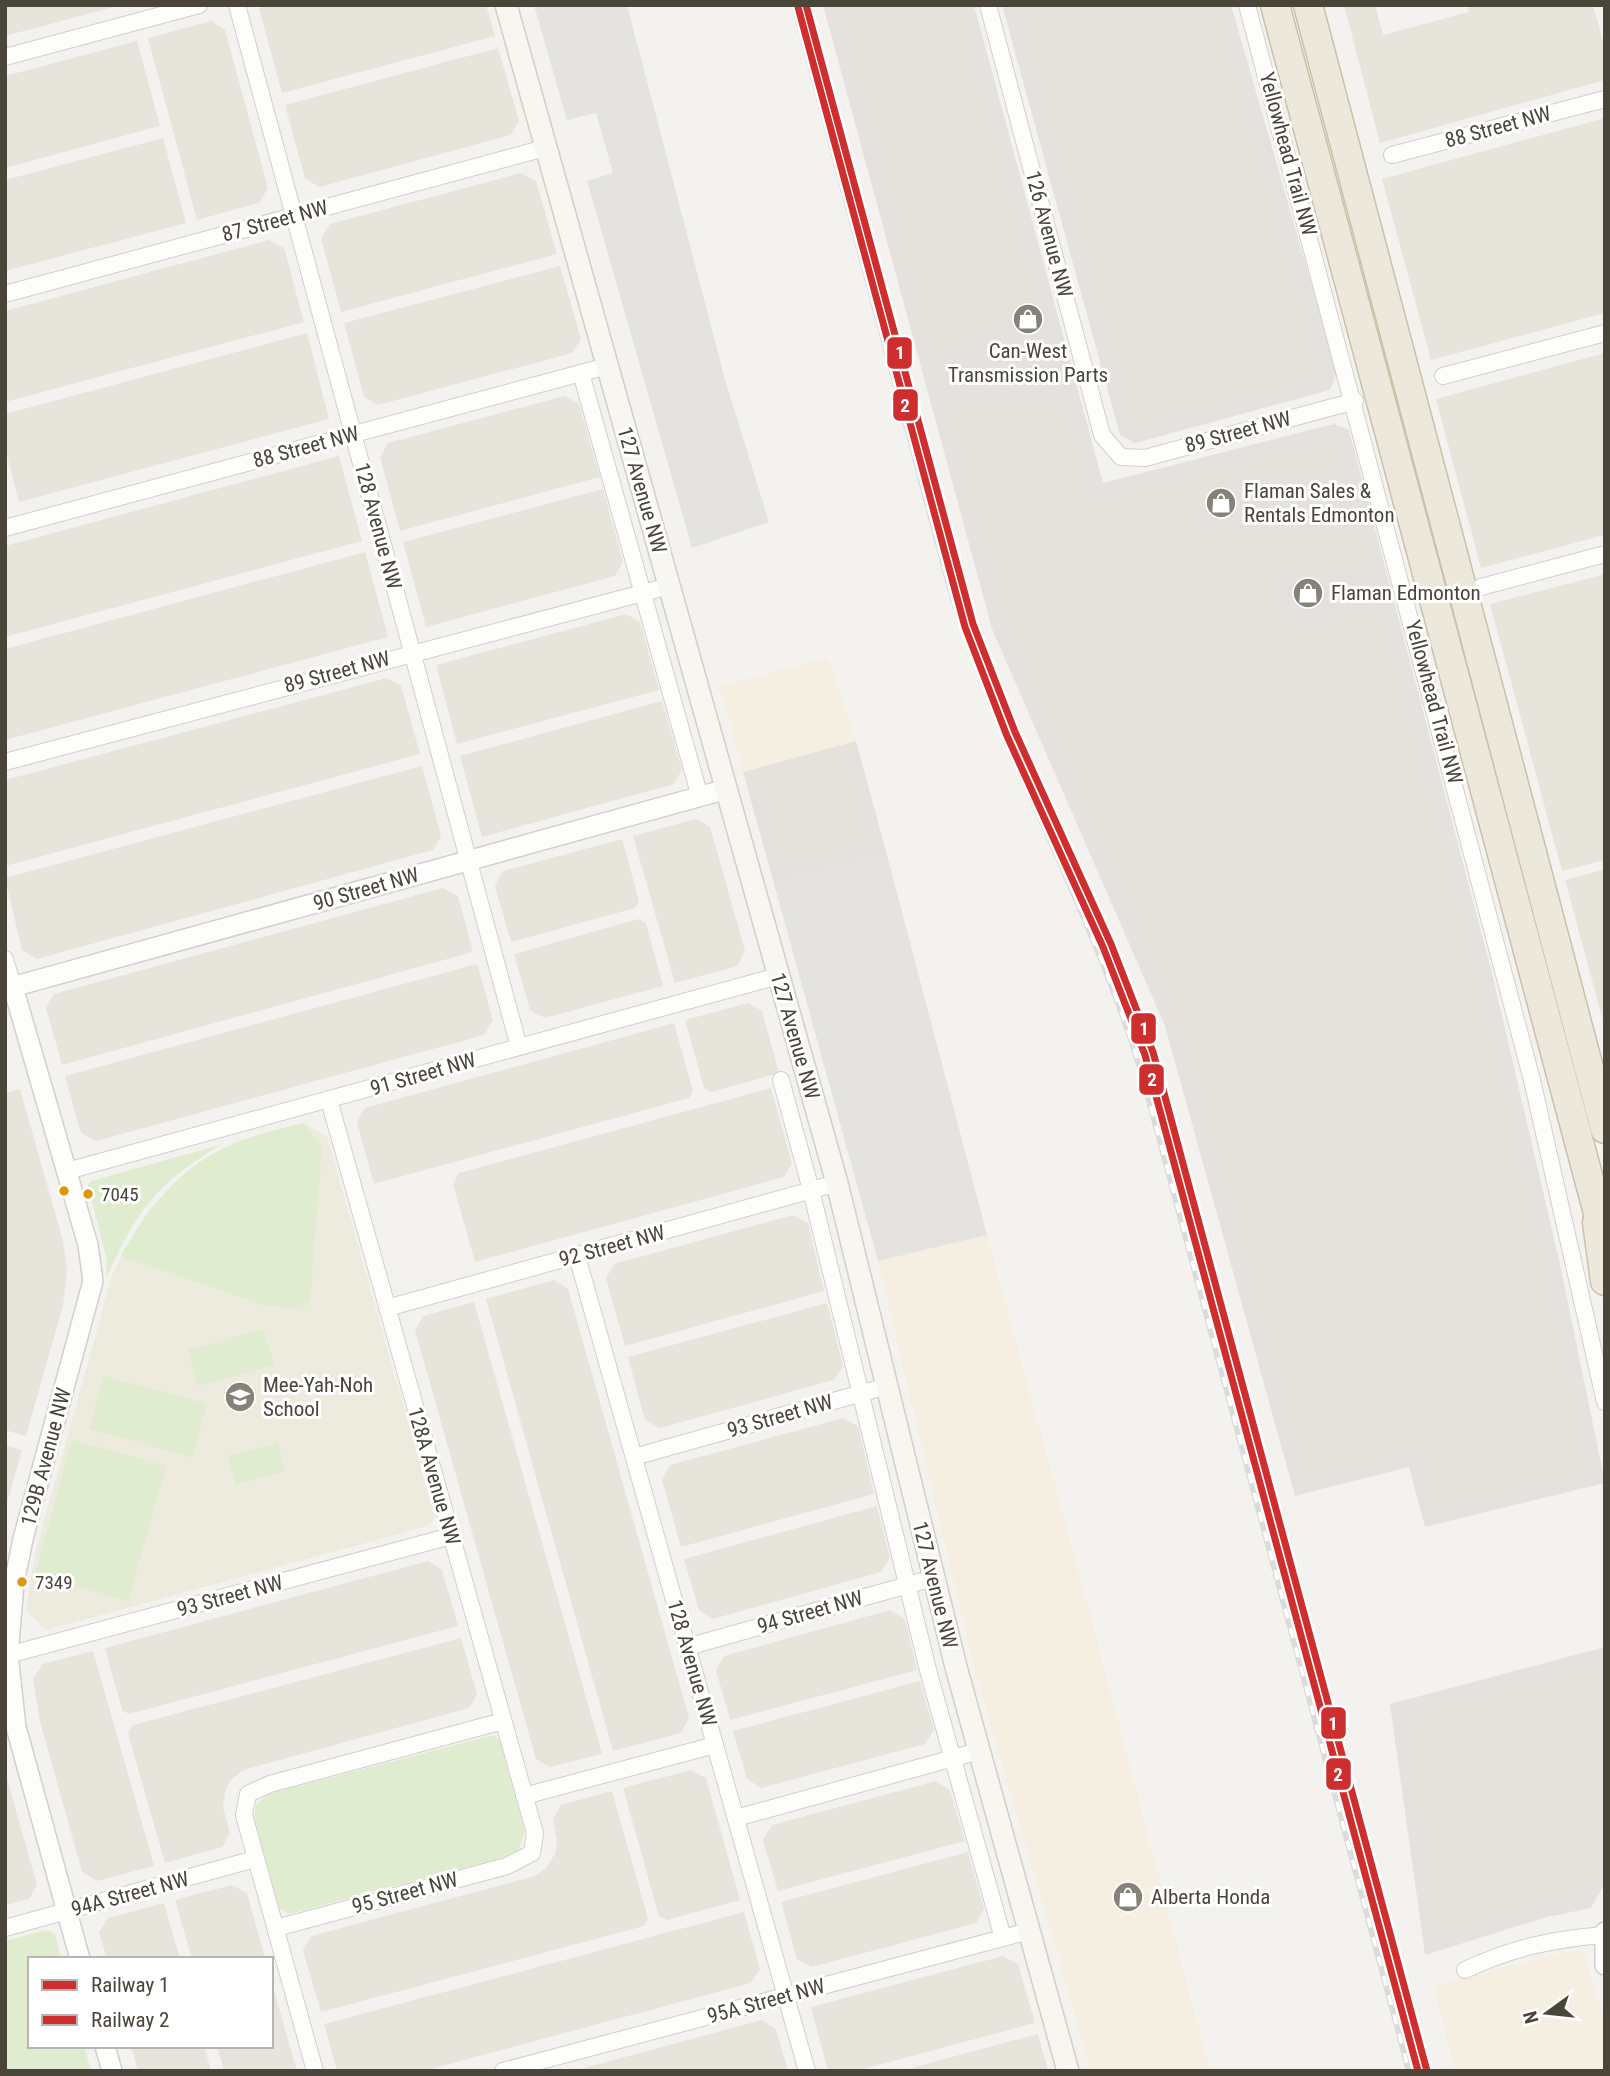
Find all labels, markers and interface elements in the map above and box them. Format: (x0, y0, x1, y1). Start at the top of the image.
street label: Yellowhead Trail NW (1255, 69, 1321, 239)
street label: 88 Street NW (1442, 101, 1554, 153)
street label: 126 Avenue NW (1021, 168, 1077, 300)
street label: 87 Street NW (219, 195, 331, 247)
shop icon: Can-West Transmission Parts (1011, 302, 1045, 336)
line badge: 1 (886, 336, 913, 370)
place label: Can-West Transmission Parts (948, 339, 1108, 387)
text: 1 (895, 341, 905, 364)
line badge: 2 (892, 388, 919, 422)
text: 2 (900, 394, 910, 417)
street label: 89 Street NW (1182, 406, 1294, 458)
street label: 88 Street NW (250, 421, 362, 473)
street label: 127 Avenue NW (613, 424, 671, 556)
street label: 128 Avenue NW (350, 460, 406, 592)
place label: Flaman Sales & Rentals Edmonton (1244, 479, 1395, 527)
shop icon: Flaman Sales & Rentals Edmonton (1204, 486, 1238, 520)
shop icon: Flaman Edmonton (1291, 576, 1325, 610)
place label: Flaman Edmonton (1331, 581, 1481, 605)
street label: Yellowhead Trail NW (1401, 617, 1467, 787)
street label: 89 Street NW (281, 646, 393, 698)
street label: 90 Street NW (310, 862, 422, 916)
street label: 127 Avenue NW (766, 970, 824, 1102)
line badge: 1 (1130, 1012, 1157, 1045)
text: 1 (1139, 1017, 1149, 1040)
street label: 91 Street NW (367, 1047, 479, 1101)
line badge: 2 (1138, 1063, 1165, 1096)
text: 2 (1147, 1068, 1157, 1091)
place label: 7045 (101, 1183, 139, 1206)
unlabelled marker (57, 1184, 71, 1198)
marker: 7045 (81, 1187, 95, 1201)
street label: 92 Street NW (556, 1220, 668, 1272)
place label: Mee-Yah-Noh School (263, 1373, 373, 1421)
school or university icon: Mee-Yah-Noh School (223, 1380, 257, 1414)
street label: 129B Avenue NW (16, 1385, 76, 1529)
street label: 93 Street NW (724, 1389, 836, 1443)
street label: 128A Avenue NW (403, 1404, 465, 1548)
street label: 127 Avenue NW (908, 1519, 962, 1651)
street label: 93 Street NW (174, 1570, 286, 1622)
place label: 7349 (35, 1571, 73, 1594)
marker: 7349 (15, 1575, 29, 1589)
street label: 94 Street NW (754, 1585, 866, 1639)
street label: 128 Avenue NW (663, 1597, 721, 1729)
line badge: 1 (1320, 1706, 1347, 1740)
text: 1 (1328, 1712, 1338, 1735)
line badge: 2 (1325, 1757, 1352, 1791)
text: 2 (1333, 1763, 1343, 1786)
street label: 94A Street NW (69, 1867, 191, 1921)
street label: 95 Street NW (349, 1867, 461, 1919)
shop icon: Alberta Honda (1111, 1880, 1145, 1914)
place label: Alberta Honda (1151, 1885, 1270, 1909)
legend (28, 1957, 273, 2048)
text: Railway 1 (91, 1973, 169, 1997)
street label: 95A Street NW (705, 1974, 827, 2028)
north arrow (1512, 1978, 1582, 2048)
text: Railway 2 (91, 2008, 169, 2032)
text: N (1518, 2009, 1544, 2026)

